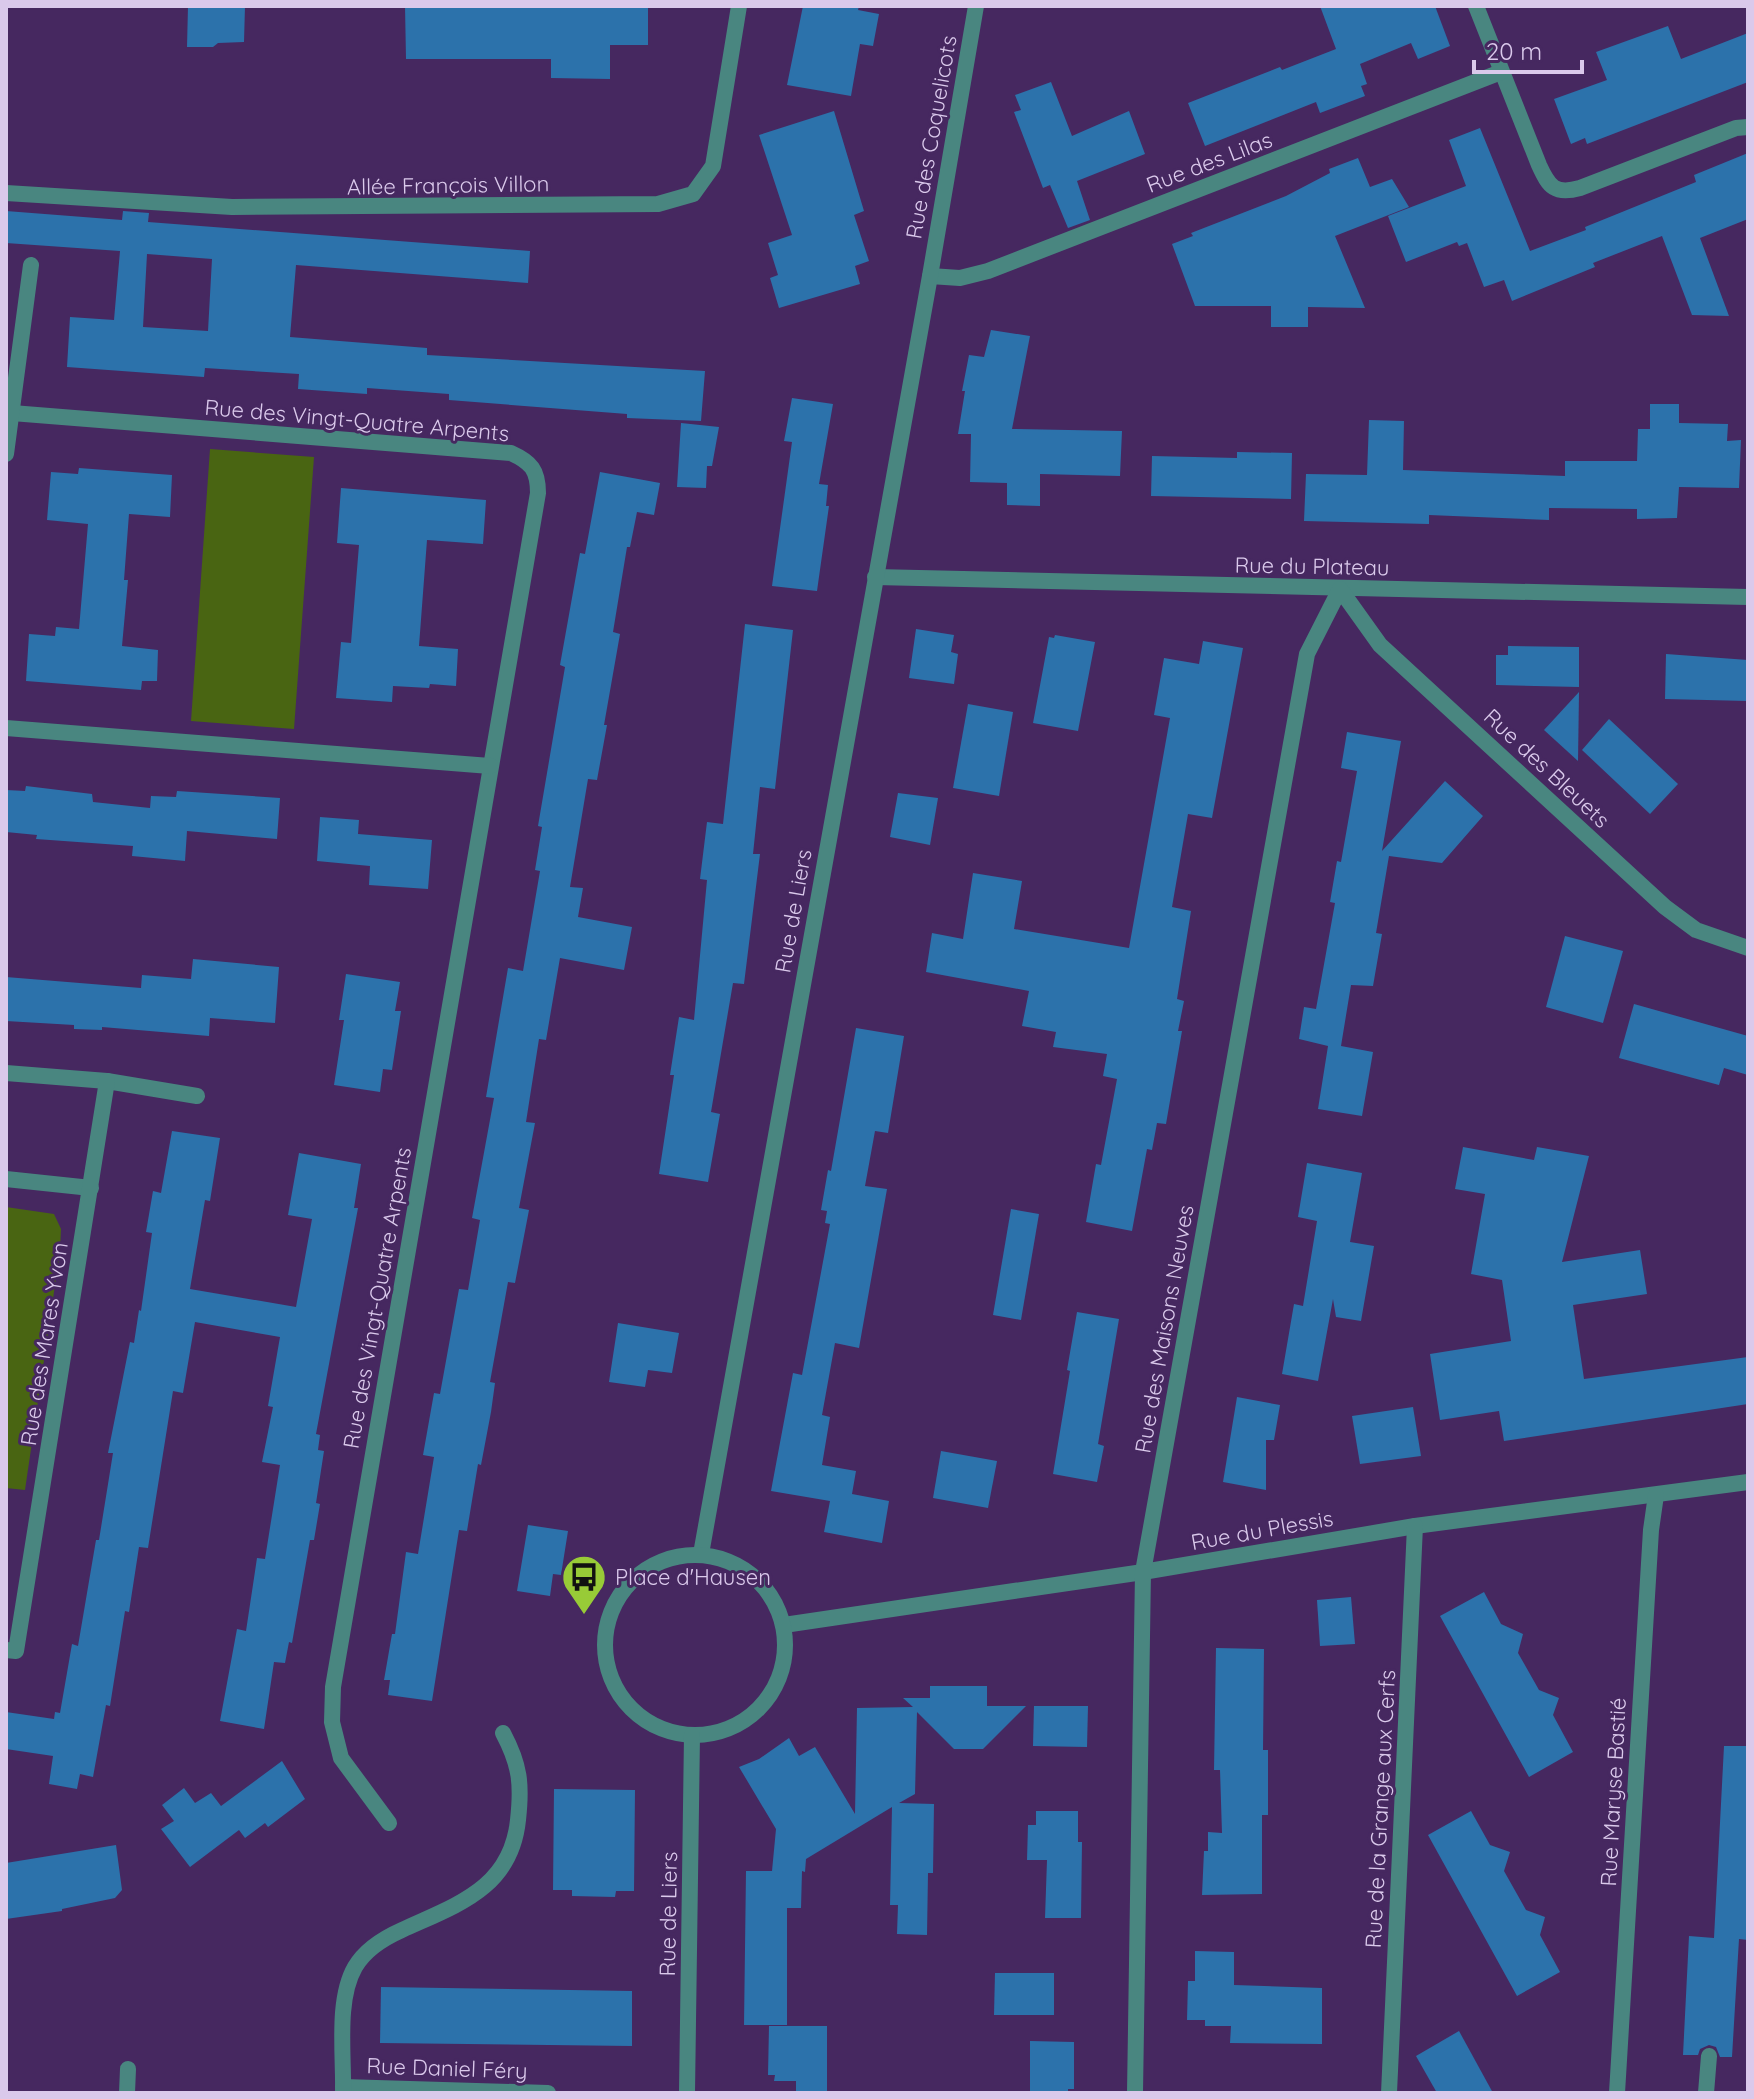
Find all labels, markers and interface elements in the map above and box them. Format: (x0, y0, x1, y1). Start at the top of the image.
scale bar (1474, 24, 1582, 74)
street label: Rue des Coquelicots (899, 33, 963, 241)
text: 20 m (1486, 36, 1542, 66)
street label: Rue des Lilas (1142, 125, 1276, 199)
street label: Allée François Villon (347, 169, 549, 201)
street label: Rue des Vingt-Quatre Arpents (204, 393, 510, 447)
street label: Rue du Plateau (1234, 551, 1390, 581)
street label: Rue des Bleuets (1478, 702, 1616, 834)
street label: Rue de Liers (768, 847, 818, 975)
street label: Rue des Vingt-Quatre Arpents (337, 1145, 417, 1451)
street label: Rue des Maisons Neuves (1128, 1203, 1200, 1455)
street label: Rue des Mares Yvon (14, 1240, 74, 1448)
street label: Rue du Plessis (1189, 1504, 1335, 1556)
bus stop icon: Place d'Hausen (560, 1553, 608, 1616)
place label: Place d'Hausen (615, 1563, 771, 1591)
street label: Rue de la Grange aux Cerfs (1359, 1669, 1401, 1949)
street label: Rue Maryse Bastié (1594, 1697, 1632, 1887)
street label: Rue de Liers (653, 1851, 683, 1977)
street label: Rue Daniel Féry (366, 2051, 528, 2085)

